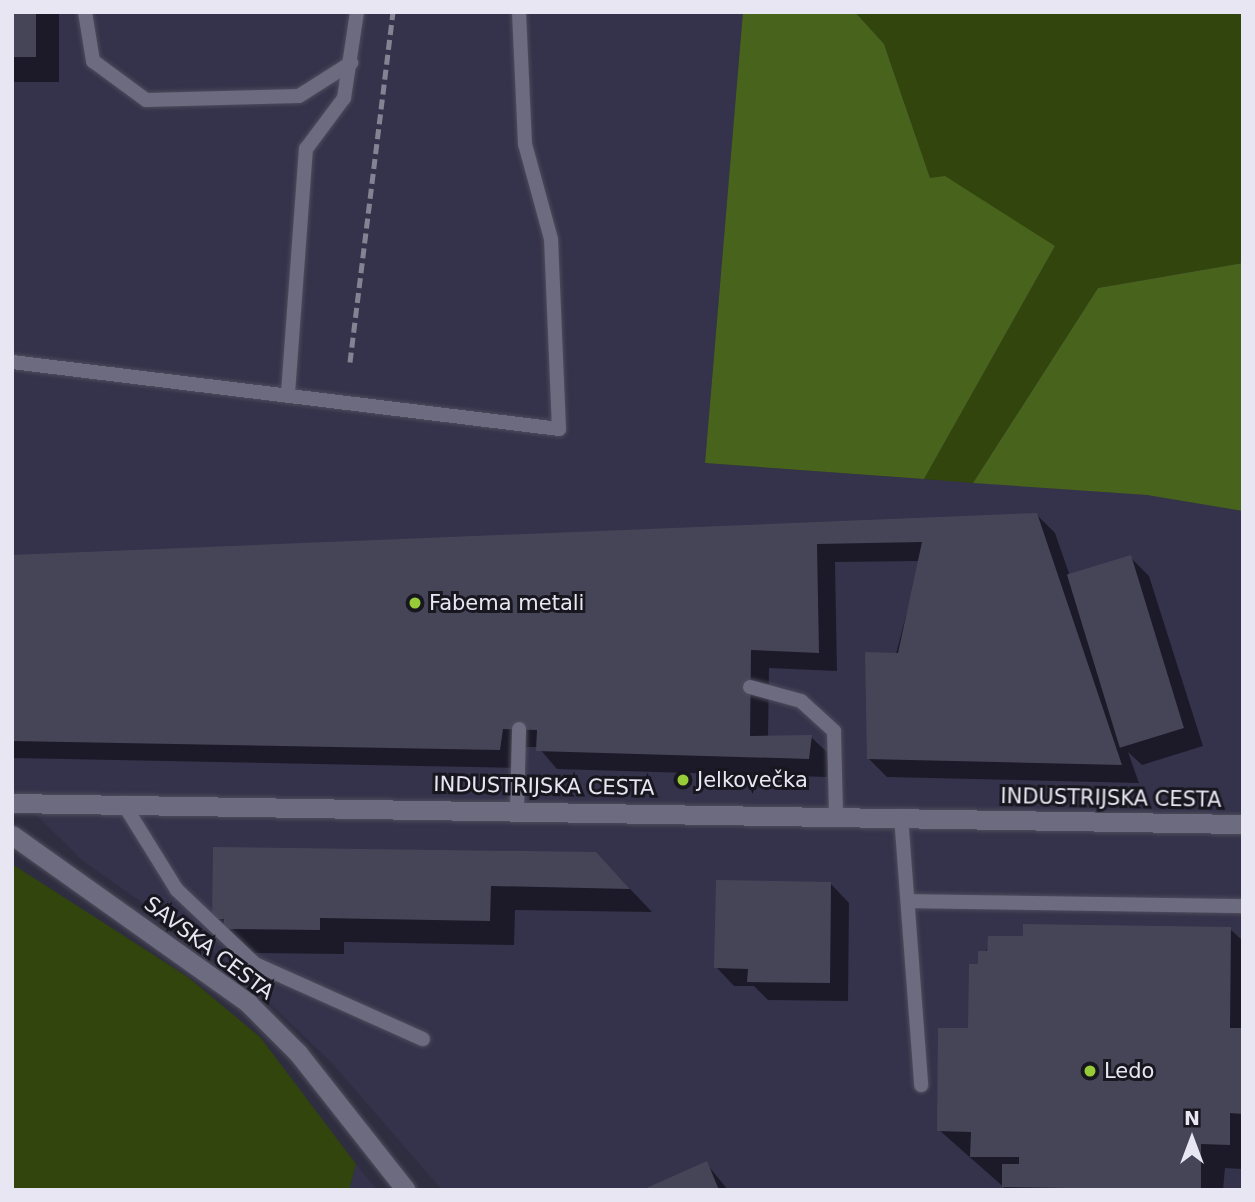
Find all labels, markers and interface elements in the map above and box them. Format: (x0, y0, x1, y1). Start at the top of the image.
place label: Fabema metali (429, 590, 584, 616)
marker: Fabema metali (407, 595, 423, 611)
place label: Jelkovečka (697, 767, 808, 793)
street label: INDUSTRIJSKA CESTA (433, 771, 655, 801)
marker: Jelkovečka (675, 772, 691, 788)
street label: INDUSTRIJSKA CESTA (1000, 783, 1222, 813)
street label: SAVSKA CESTA (139, 891, 279, 1005)
place label: Ledo (1104, 1058, 1154, 1084)
marker: Ledo (1082, 1063, 1098, 1079)
north arrow (1157, 1104, 1227, 1174)
text: N (1184, 1107, 1200, 1129)

